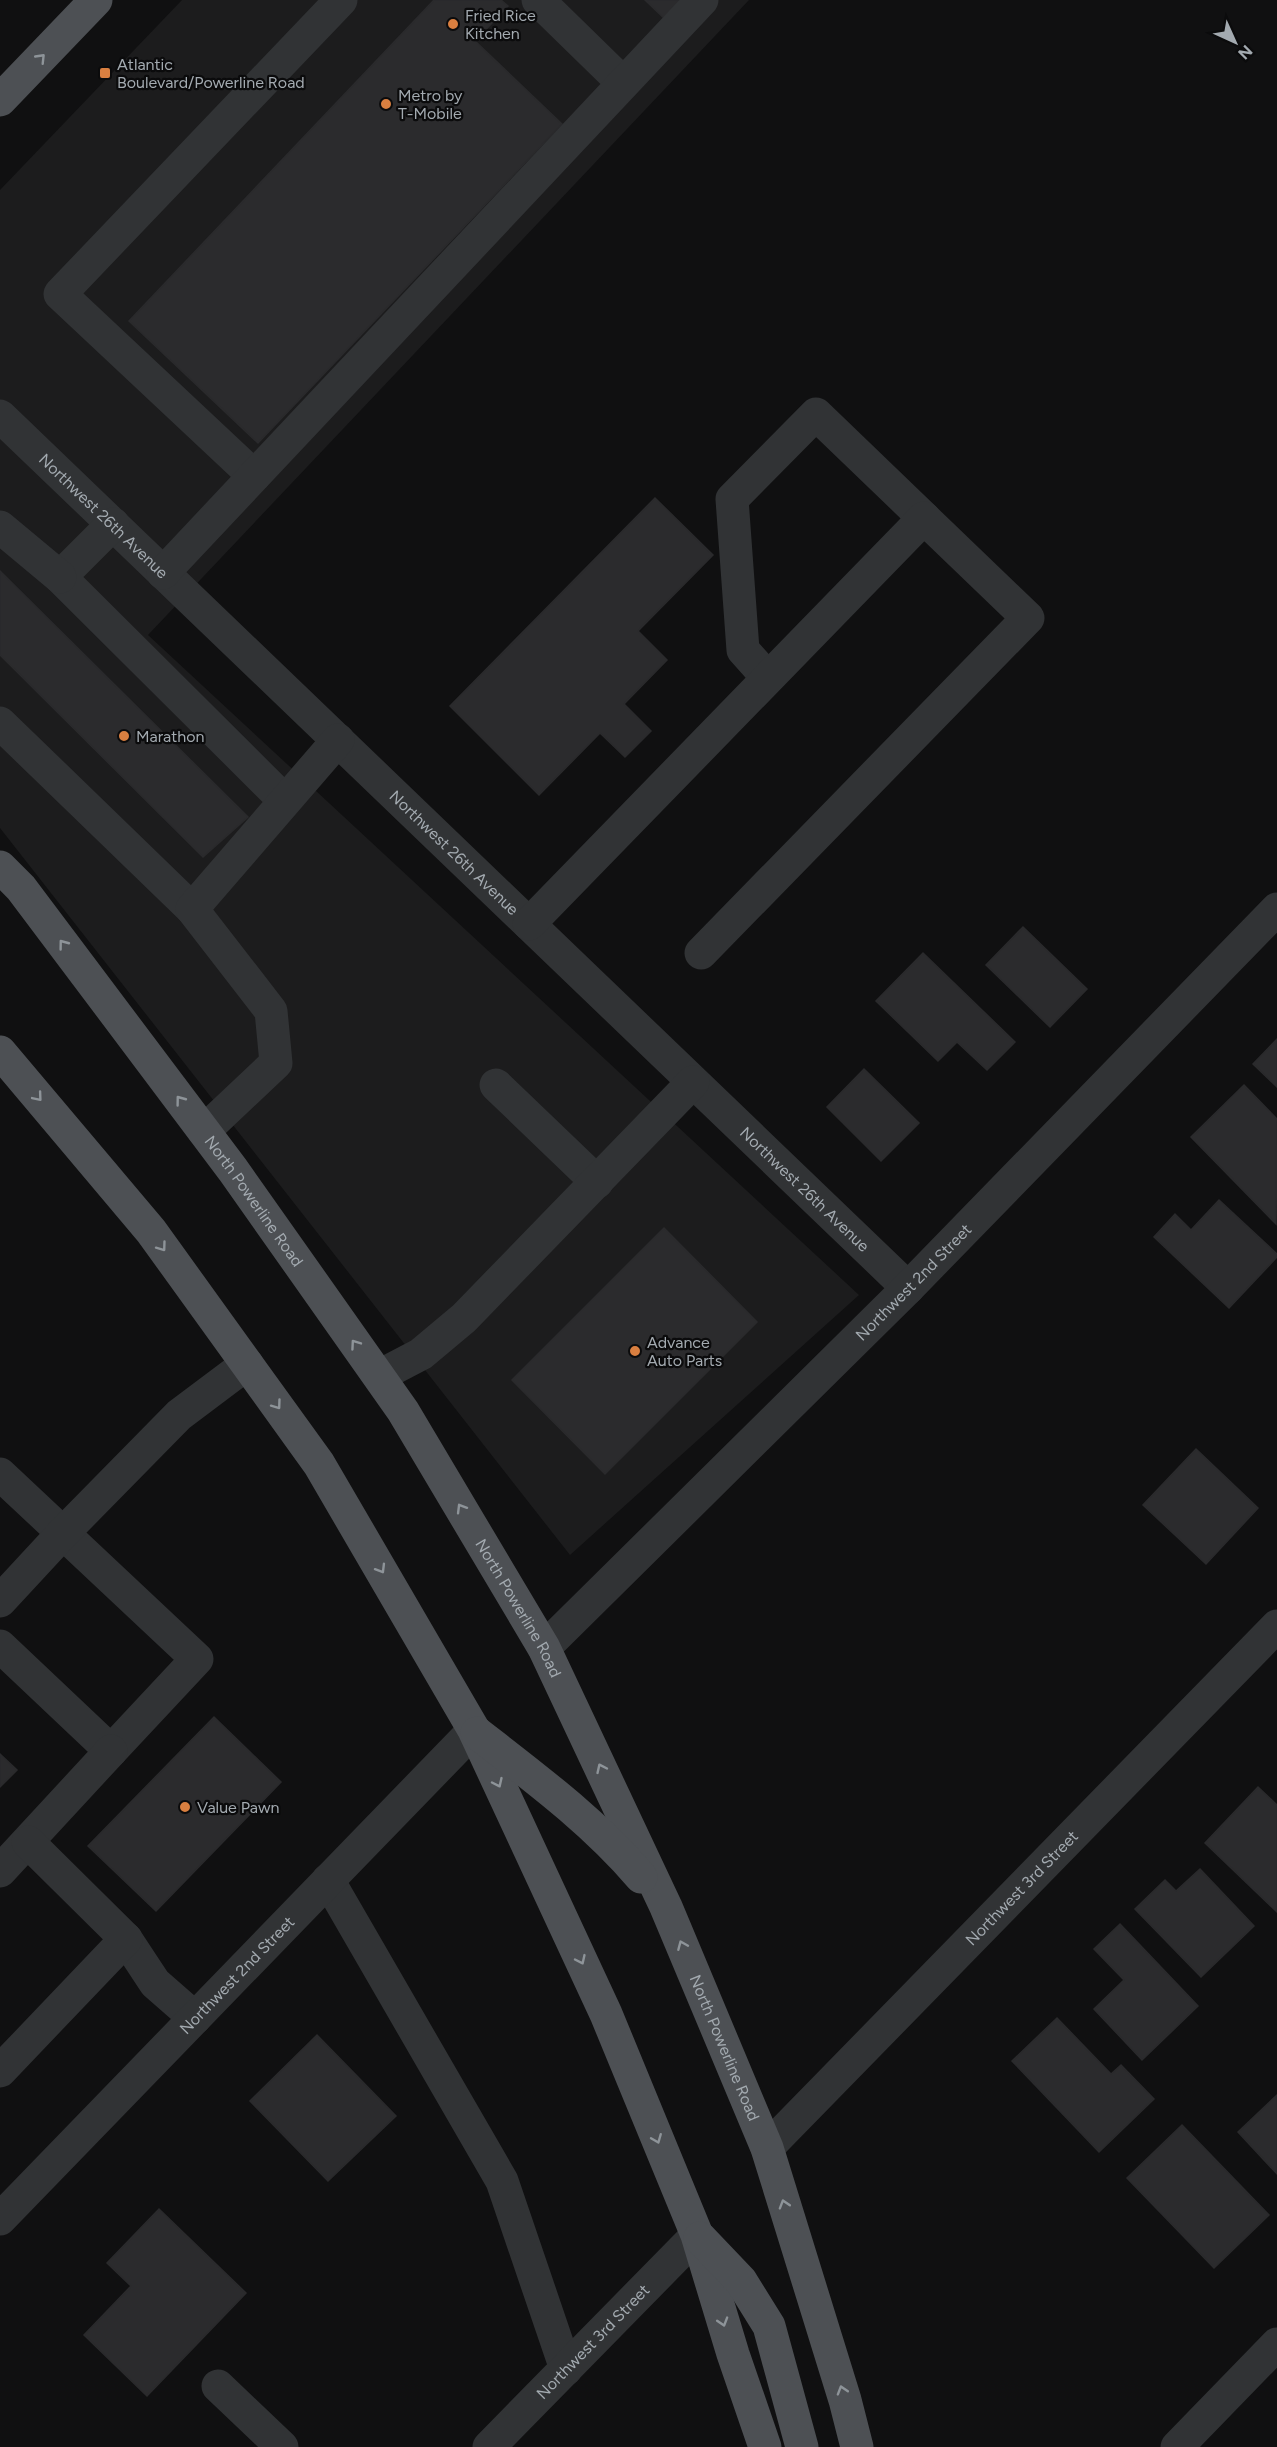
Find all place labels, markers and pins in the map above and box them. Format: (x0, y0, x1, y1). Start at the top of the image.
place label: Fried Rice Kitchen (465, 6, 536, 43)
marker: Fried Rice Kitchen (446, 17, 460, 31)
place label: Atlantic Boulevard/Powerline Road (117, 55, 305, 92)
marker: Atlantic Boulevard/Powerline Road (98, 66, 112, 80)
place label: Metro by T-Mobile (398, 86, 463, 123)
marker: Metro by T-Mobile (379, 97, 393, 111)
place label: Marathon (136, 727, 205, 746)
marker: Marathon (117, 729, 131, 743)
place label: Advance Auto Parts (647, 1333, 722, 1370)
marker: Advance Auto Parts (628, 1344, 642, 1358)
place label: Value Pawn (197, 1798, 279, 1817)
marker: Value Pawn (178, 1800, 192, 1814)

